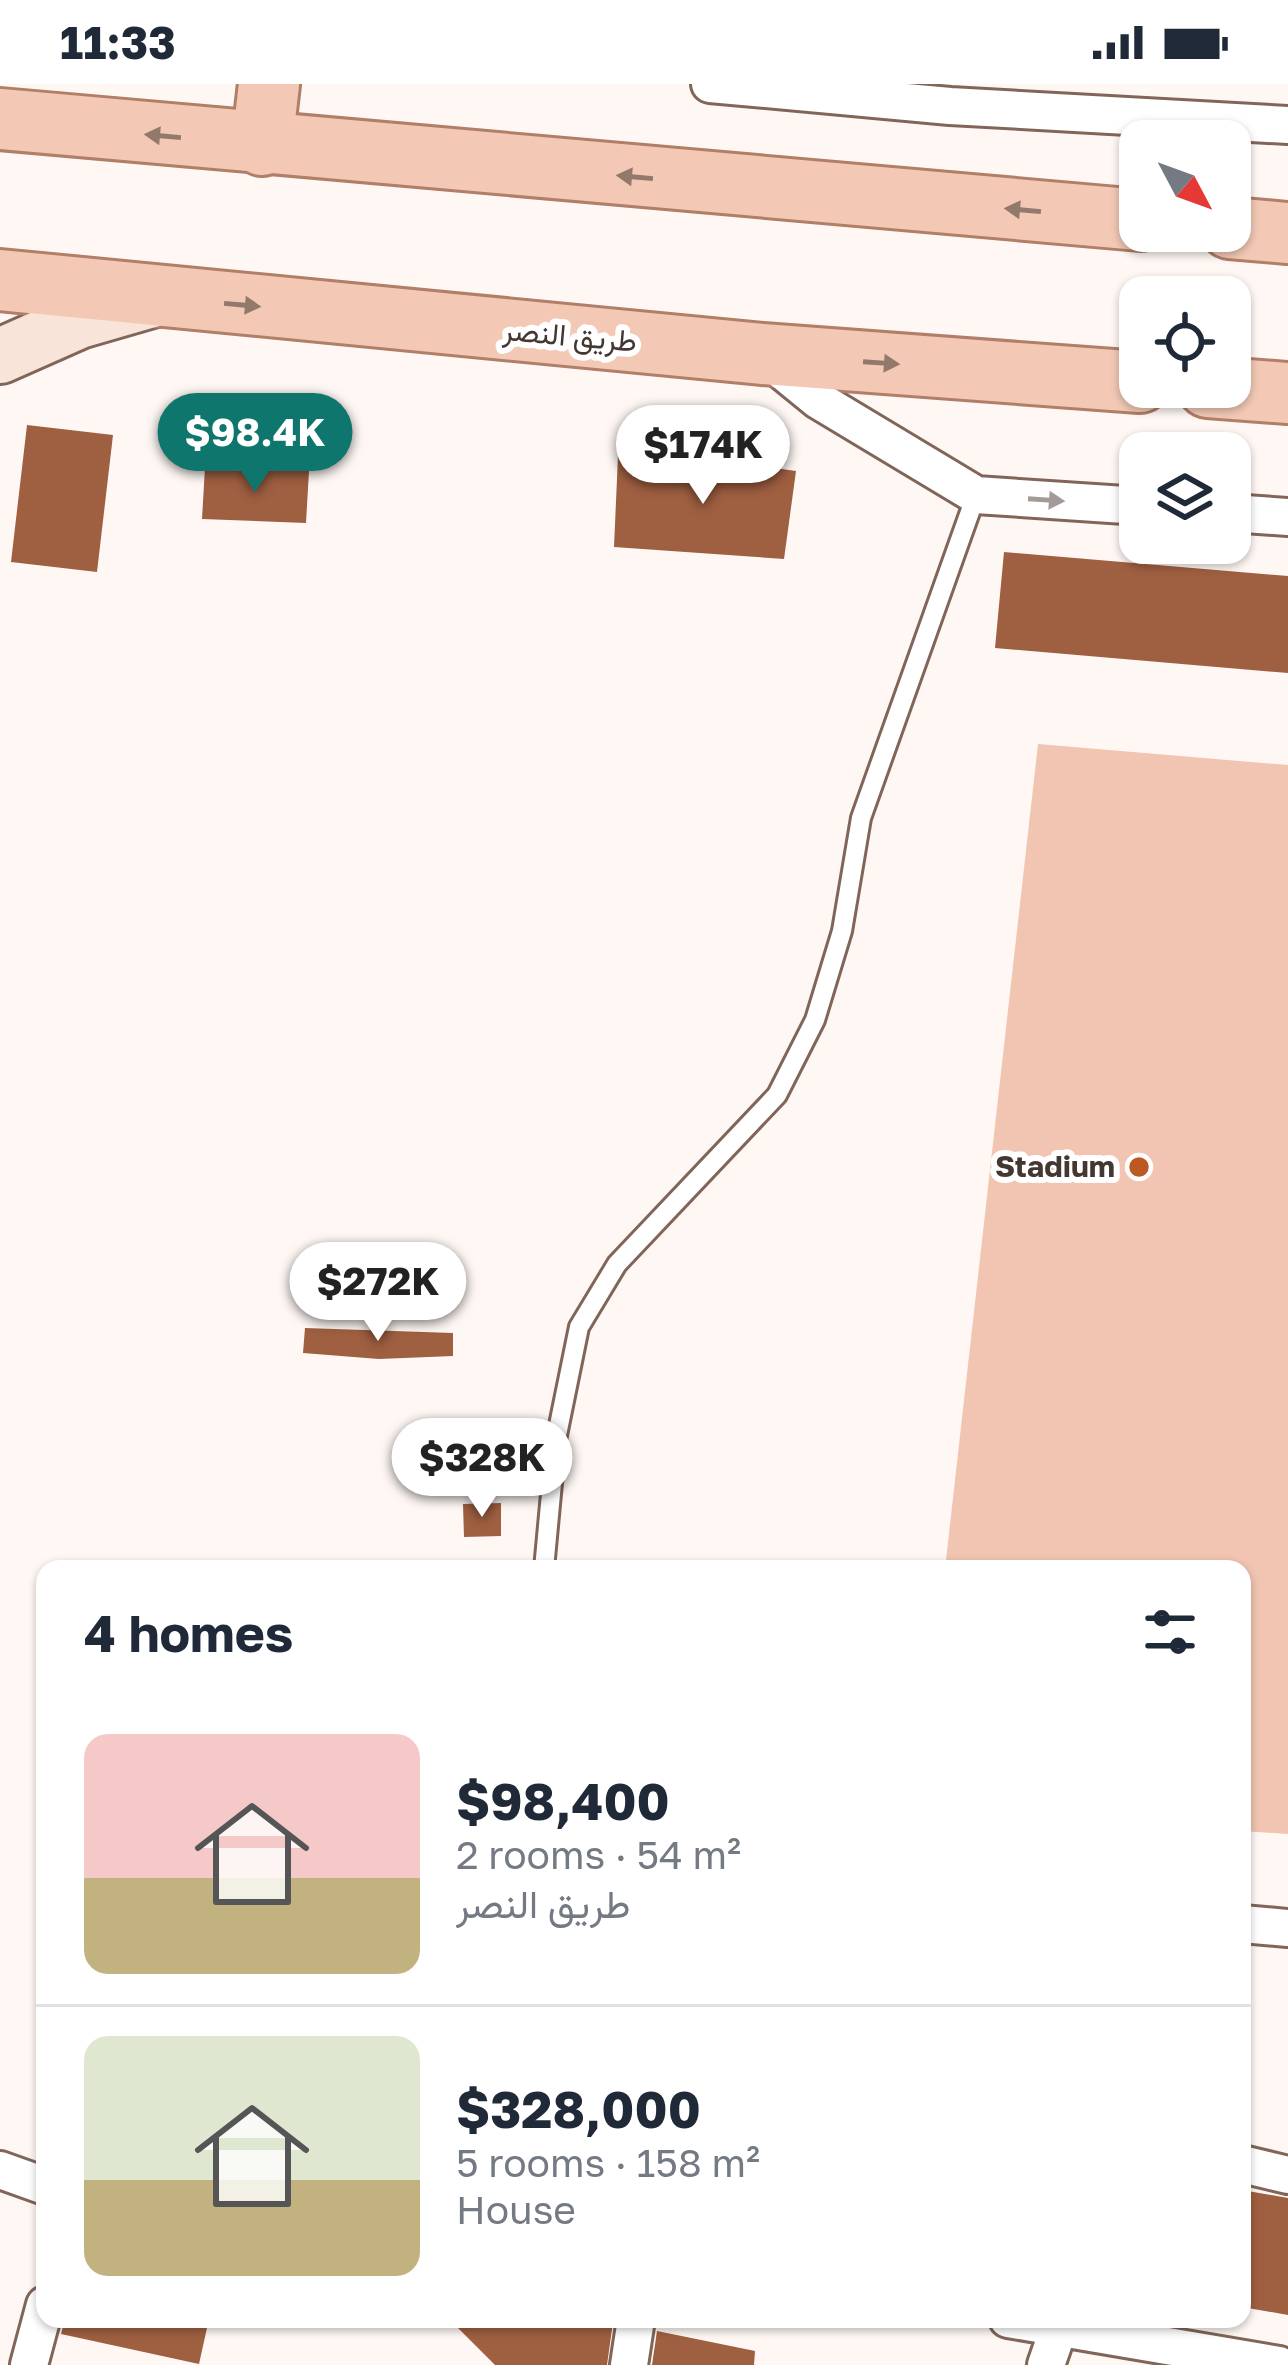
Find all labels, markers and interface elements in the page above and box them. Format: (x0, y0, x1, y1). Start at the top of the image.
text: 11:33 (60, 15, 176, 69)
north arrow (1119, 120, 1251, 252)
map controls (1119, 120, 1251, 564)
one-way arrow (144, 126, 181, 145)
one-way arrow (616, 167, 653, 186)
one-way arrow (1004, 200, 1042, 219)
button: locate (1119, 276, 1251, 408)
one-way arrow (224, 296, 261, 315)
street label: طريق النصر (501, 311, 639, 360)
one-way arrow (863, 353, 900, 372)
pin: $98.4K (157, 393, 353, 495)
pin: $174K (619, 405, 787, 507)
text: $98.4K (185, 408, 326, 455)
text: $174K (643, 420, 763, 467)
button: layers (1119, 432, 1251, 564)
one-way arrow (1028, 490, 1065, 509)
place label: Stadium (995, 1148, 1115, 1184)
marker: Stadium (1126, 1154, 1152, 1180)
pin: $272K (294, 1242, 462, 1344)
text: $272K (316, 1257, 440, 1304)
pin: $328K (398, 1418, 566, 1520)
text: $328K (419, 1433, 545, 1480)
icon: filters (1137, 1599, 1203, 1665)
text: 4 homes (84, 1602, 293, 1663)
text: $98,400 (456, 1770, 670, 1831)
icon: home (180, 1782, 324, 1926)
text: 2 rooms · 54 m² (456, 1831, 741, 1878)
text: طريق النصر (456, 1880, 630, 1927)
text: $328,000 (456, 2078, 701, 2139)
icon: home (180, 2084, 324, 2228)
text: 5 rooms · 158 m² (456, 2139, 760, 2186)
text: House (456, 2186, 576, 2233)

